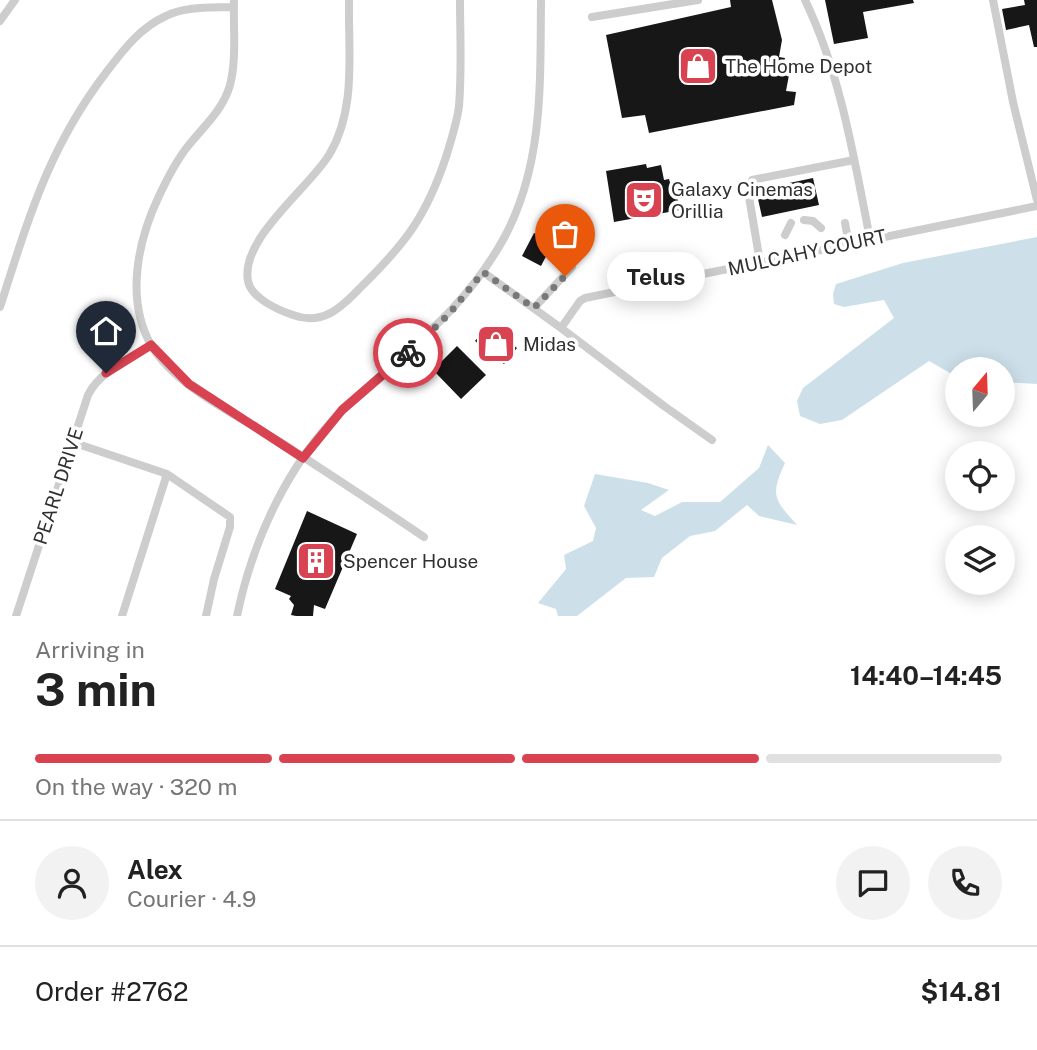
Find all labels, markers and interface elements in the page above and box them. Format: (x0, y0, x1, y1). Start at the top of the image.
shop icon: The Home Depot (677, 45, 719, 87)
place label: The Home Depot (725, 55, 872, 77)
place label: Galaxy Cinemas Orillia (671, 178, 813, 222)
theatre icon: Galaxy Cinemas Orillia (623, 179, 665, 221)
pin (535, 204, 595, 276)
icon: bag (546, 215, 584, 253)
street label: MULCAHY COURT (726, 224, 888, 280)
callout: Telus (607, 252, 705, 300)
text: Telus (627, 263, 685, 290)
pin (76, 301, 136, 373)
icon: home (87, 312, 125, 350)
courier (373, 318, 443, 388)
shop icon: Midas (475, 323, 517, 365)
place label: Midas (523, 333, 576, 355)
icon: bike (389, 334, 427, 372)
north arrow (945, 357, 1015, 427)
map controls (945, 357, 1015, 595)
street label: PEARL DRIVE (29, 425, 87, 547)
button: locate (945, 441, 1015, 511)
button: layers (945, 525, 1015, 595)
building icon: Spencer House (295, 540, 337, 582)
place label: Spencer House (343, 550, 478, 572)
text: Arriving in (35, 636, 145, 663)
text: 14:40–14:45 (850, 660, 1002, 691)
text: 3 min (35, 662, 157, 716)
text: On the way · 320 m (35, 773, 237, 800)
button: person (35, 846, 109, 920)
button: chat (836, 846, 910, 920)
button: phone (928, 846, 1002, 920)
text: Alex (127, 854, 183, 885)
text: Courier · 4.9 (127, 885, 256, 912)
text: Order #2762 (35, 976, 189, 1007)
text: $14.81 (921, 976, 1002, 1007)

